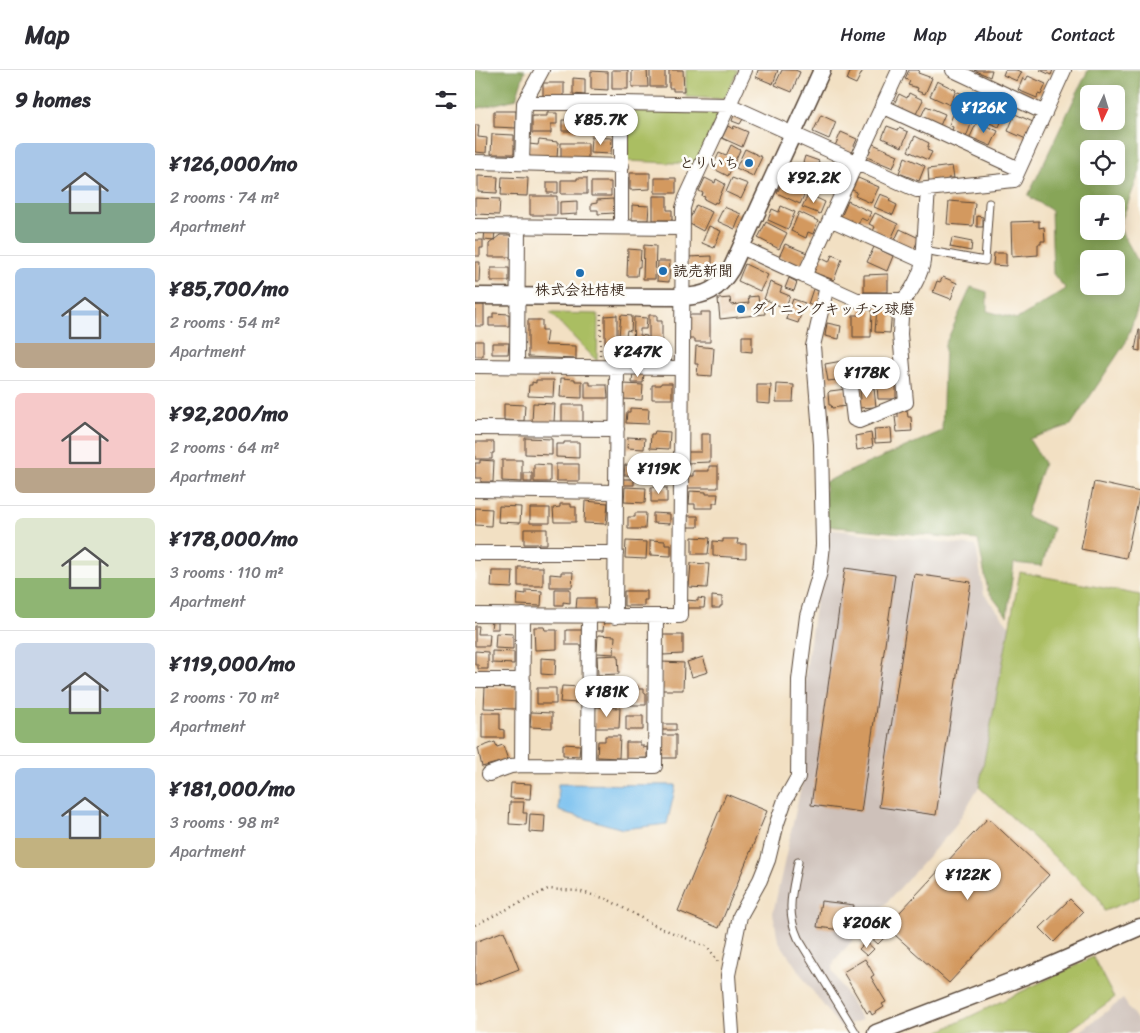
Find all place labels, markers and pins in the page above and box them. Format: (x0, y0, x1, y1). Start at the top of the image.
pin: ¥126K (949, 92, 1019, 134)
pin: ¥85.7K (560, 104, 642, 146)
place label: とりいち (679, 150, 739, 176)
marker: とりいち (743, 157, 755, 169)
pin: ¥92.2K (773, 162, 855, 204)
place label: 読売新聞 (673, 258, 733, 284)
marker: 読売新聞 (657, 265, 669, 277)
marker: 株式会社桔梗 (574, 267, 586, 279)
place label: 株式会社桔梗 (535, 277, 625, 303)
place label: ダイニングキッチン球磨 (751, 296, 915, 322)
marker: ダイニングキッチン球磨 (735, 303, 747, 315)
pin: ¥247K (603, 336, 673, 378)
pin: ¥178K (832, 356, 902, 399)
pin: ¥119K (624, 452, 694, 495)
pin: ¥181K (572, 676, 642, 718)
pin: ¥122K (933, 858, 1003, 901)
pin: ¥206K (832, 906, 902, 949)

